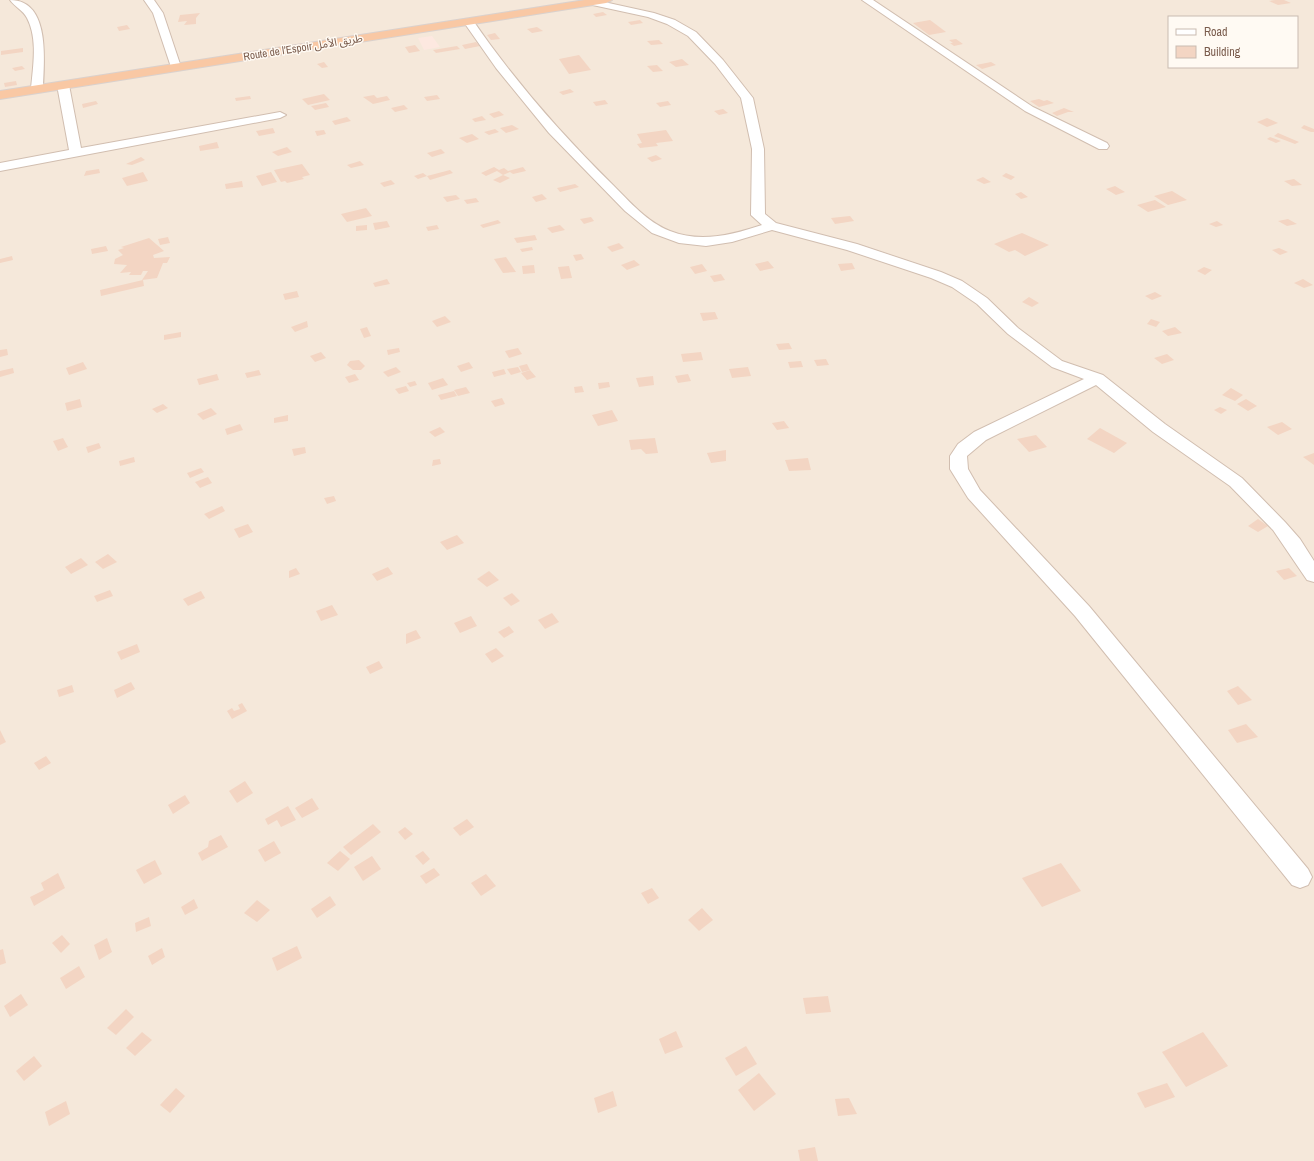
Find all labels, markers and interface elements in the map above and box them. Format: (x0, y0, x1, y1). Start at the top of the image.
legend (1168, 16, 1298, 68)
text: Road (1204, 24, 1228, 40)
street label: Route de l’Espoir طريق الأمل (242, 31, 364, 63)
text: Building (1204, 44, 1241, 60)

